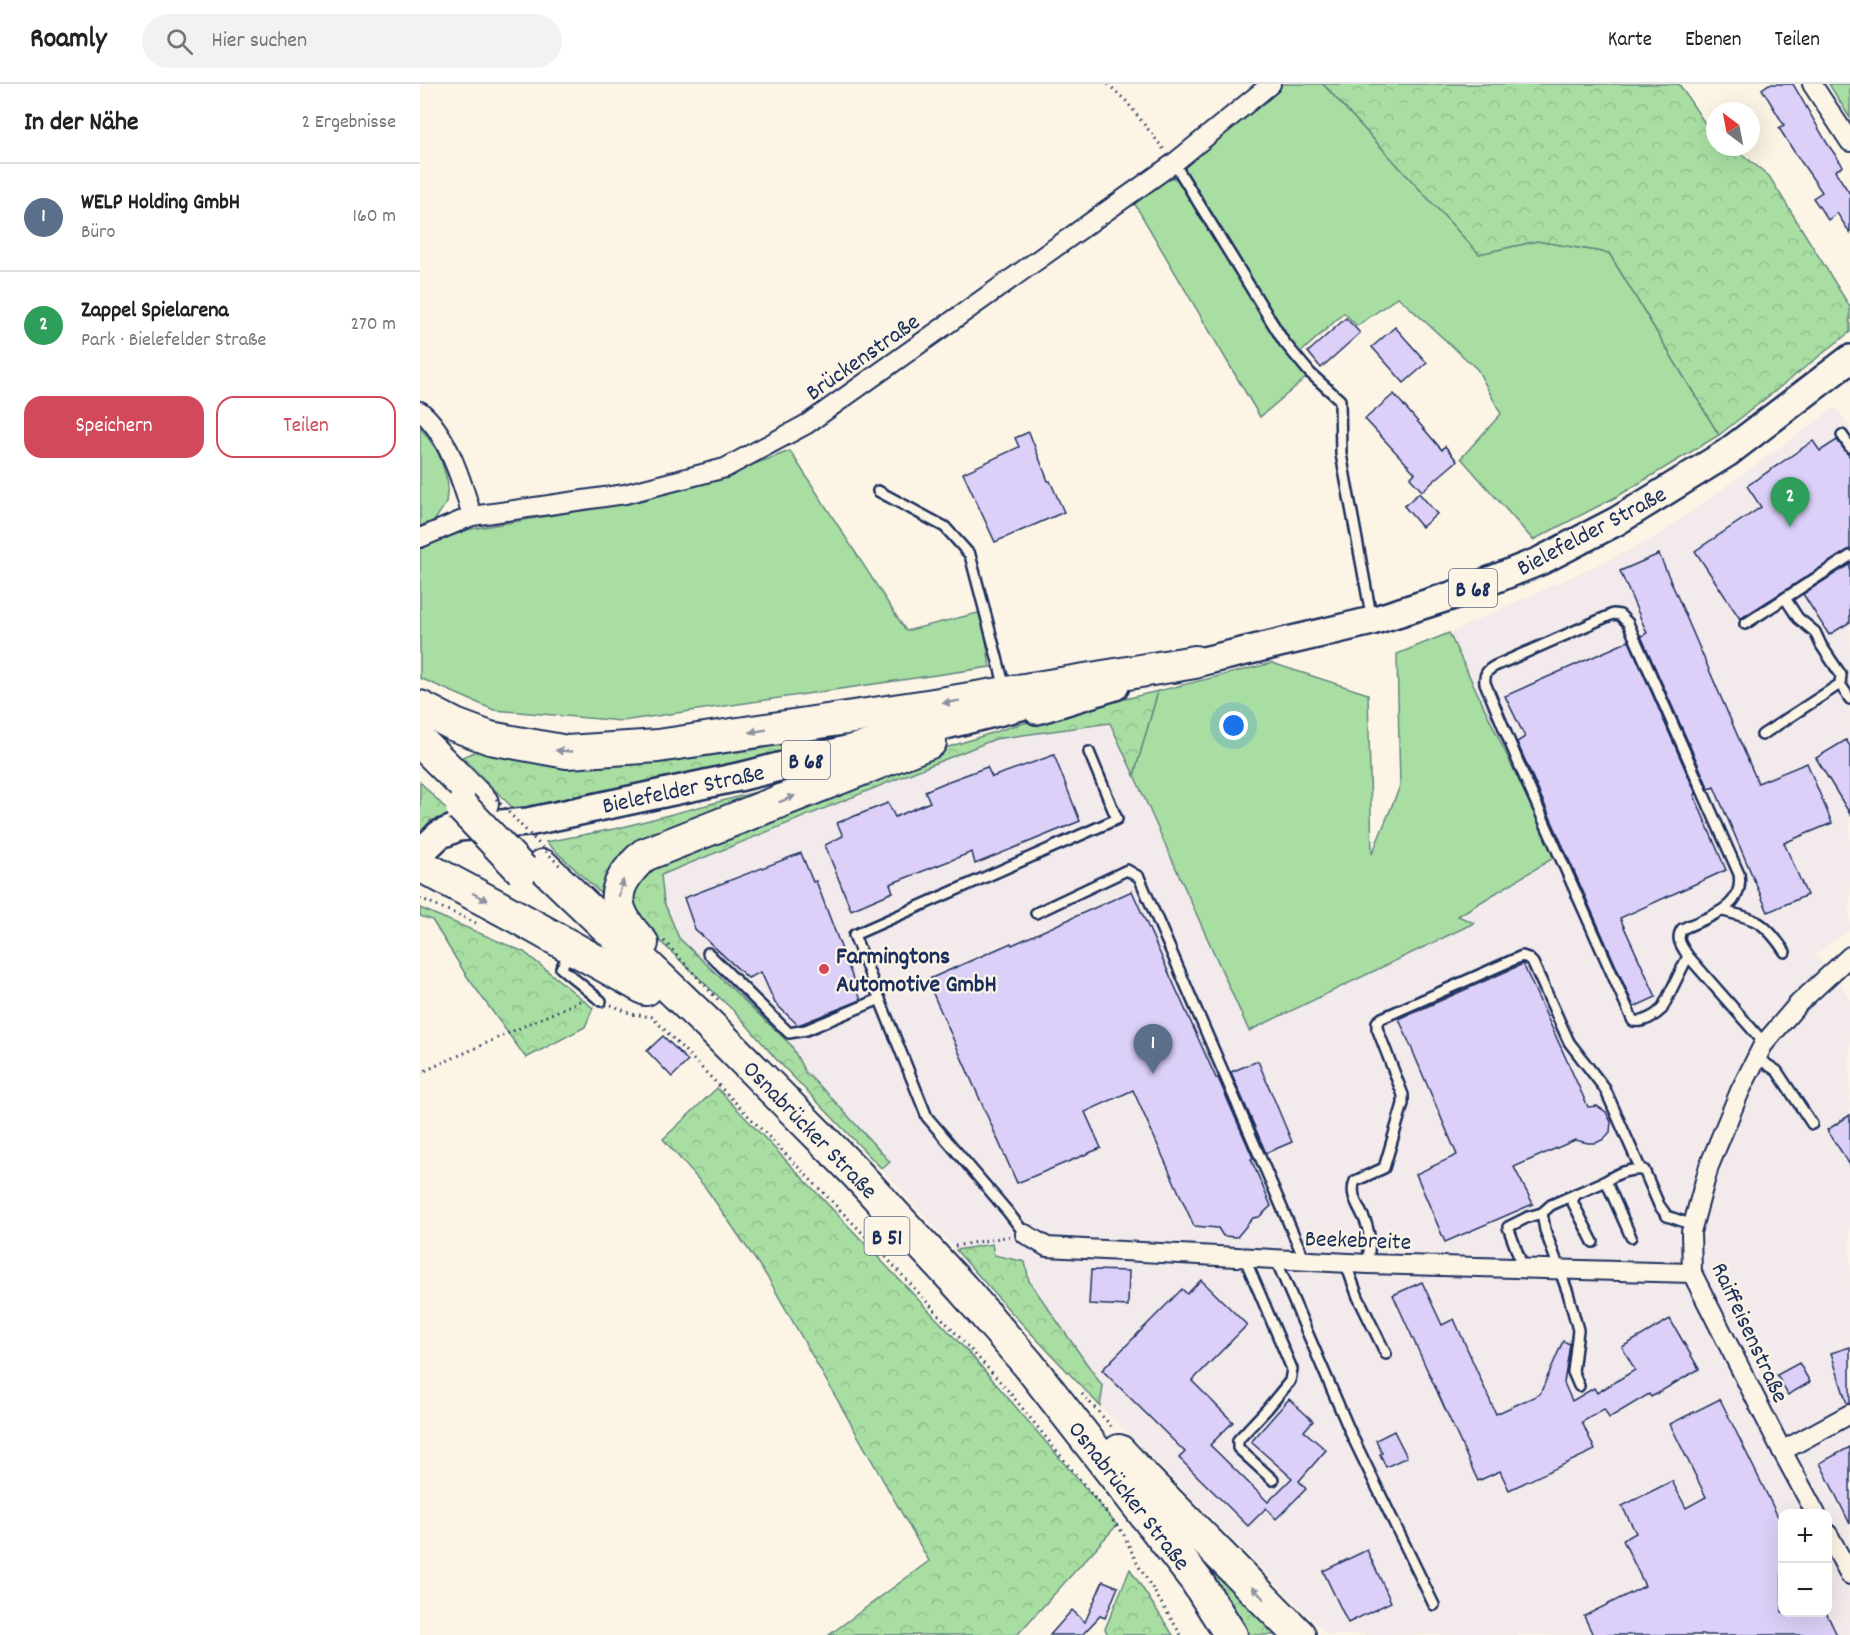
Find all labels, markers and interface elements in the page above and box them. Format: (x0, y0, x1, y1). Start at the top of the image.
search box (142, 14, 562, 68)
text: Roamly (30, 21, 106, 61)
icon: search (163, 25, 196, 58)
text: Hier suchen (211, 26, 307, 57)
text: Karte (1608, 26, 1652, 56)
text: Ebenen (1685, 26, 1742, 56)
text: Teilen (1775, 26, 1820, 56)
north arrow (1706, 102, 1760, 156)
text: In der Nähe (24, 105, 138, 142)
text: 2 Ergebnisse (301, 109, 396, 137)
text: WELP Holding GmbH (81, 188, 240, 219)
text: 1 (41, 203, 46, 231)
text: 160 m (353, 203, 396, 231)
text: Büro (81, 219, 115, 247)
text: Zappel Spielarena (81, 296, 229, 327)
street label: Brückenstraße (800, 306, 928, 410)
text: 2 (39, 311, 48, 339)
text: 270 m (350, 311, 396, 339)
text: Park · Bielefelder Straße (81, 327, 266, 355)
button: Speichern (24, 396, 204, 458)
button: Teilen (216, 396, 396, 458)
pin: 2 (1770, 478, 1810, 527)
street label: Bielefelder Straße (1512, 479, 1673, 586)
road number: B 68 (1449, 569, 1497, 607)
one-way arrow (941, 698, 960, 707)
your location (1219, 711, 1248, 740)
one-way arrow (748, 727, 767, 736)
road number: B 68 (782, 741, 830, 779)
one-way arrow (555, 746, 574, 756)
street label: Bielefelder Straße (599, 757, 768, 825)
one-way arrow (778, 793, 796, 803)
one-way arrow (617, 879, 626, 897)
one-way arrow (471, 892, 488, 902)
place label: Farmingtons Automotive GmbH (836, 941, 997, 1003)
marker: Farmingtons Automotive GmbH (817, 962, 831, 976)
pin: 1 (1134, 1024, 1172, 1074)
street label: Osnabrücker Straße (733, 1054, 884, 1208)
road number: B 51 (864, 1217, 910, 1255)
street label: Beekebreite (1304, 1223, 1412, 1261)
street label: Raiffeisenstraße (1701, 1257, 1796, 1409)
street label: Osnabrücker Straße (1058, 1415, 1197, 1579)
map controls (1778, 1509, 1832, 1617)
button: + (1778, 1509, 1832, 1563)
button: − (1778, 1563, 1832, 1617)
one-way arrow (1252, 1587, 1266, 1601)

